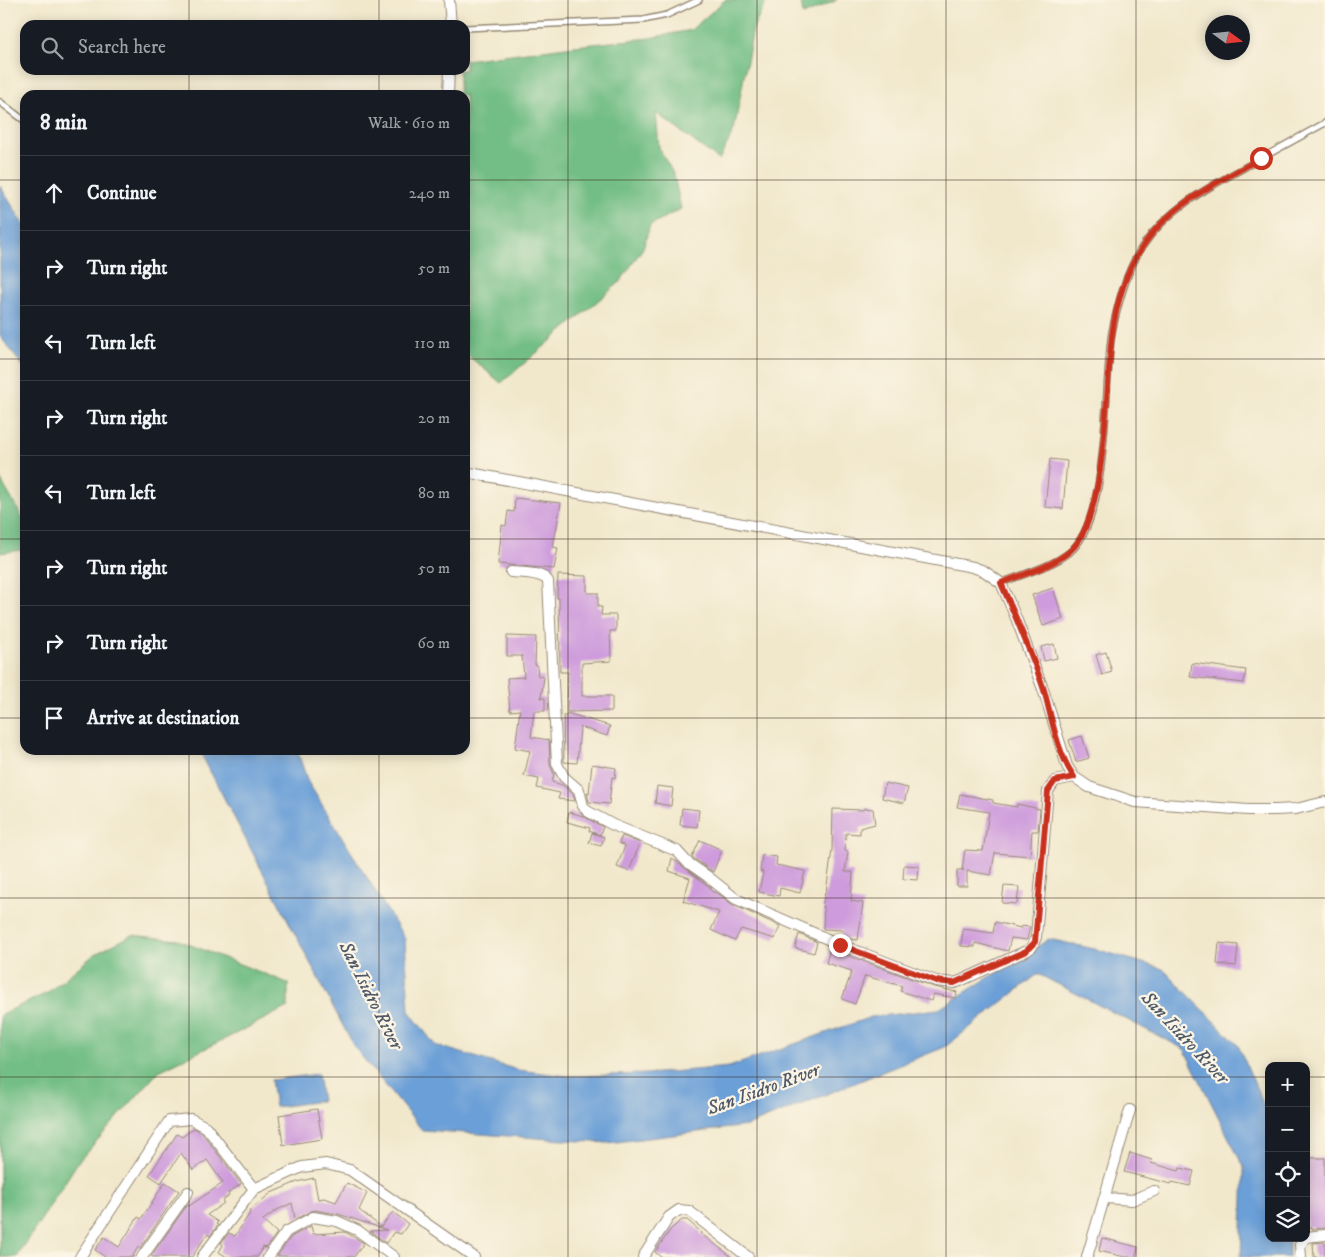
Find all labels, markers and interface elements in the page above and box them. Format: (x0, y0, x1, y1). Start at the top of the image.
north arrow (1205, 15, 1250, 60)
search box (20, 20, 470, 75)
icon: search (38, 34, 66, 62)
text: Search here (78, 36, 166, 59)
text: 8 min (40, 110, 87, 136)
text: Walk · 610 m (368, 113, 450, 133)
route start (1250, 147, 1273, 170)
icon: ahead (40, 179, 68, 207)
text: Continue (87, 182, 157, 205)
text: 240 m (409, 183, 450, 203)
icon: right (40, 254, 68, 282)
text: Turn right (87, 257, 167, 280)
text: 50 m (418, 258, 450, 278)
icon: left (40, 329, 68, 357)
text: Turn left (87, 332, 156, 355)
text: 110 m (414, 333, 450, 353)
icon: right (40, 404, 68, 432)
text: Turn right (87, 407, 167, 430)
text: 20 m (418, 408, 450, 428)
icon: left (40, 479, 68, 507)
text: Turn left (87, 482, 156, 505)
text: 80 m (418, 483, 450, 503)
icon: right (40, 554, 68, 582)
text: Turn right (87, 557, 167, 580)
text: 50 m (418, 558, 450, 578)
icon: right (40, 629, 68, 657)
text: Turn right (87, 632, 167, 655)
text: 60 m (418, 633, 450, 653)
icon: arrive (40, 704, 68, 732)
text: Arrive at destination (87, 707, 239, 730)
route end (829, 934, 852, 957)
water label: San Isidro River (333, 937, 409, 1056)
water label: San Isidro River (1136, 986, 1235, 1091)
water label: San Isidro River (703, 1058, 825, 1121)
map controls (1265, 1062, 1310, 1242)
button: + (1265, 1062, 1310, 1107)
button: − (1265, 1107, 1310, 1152)
button: locate (1265, 1152, 1310, 1197)
button: layers (1265, 1197, 1310, 1242)

